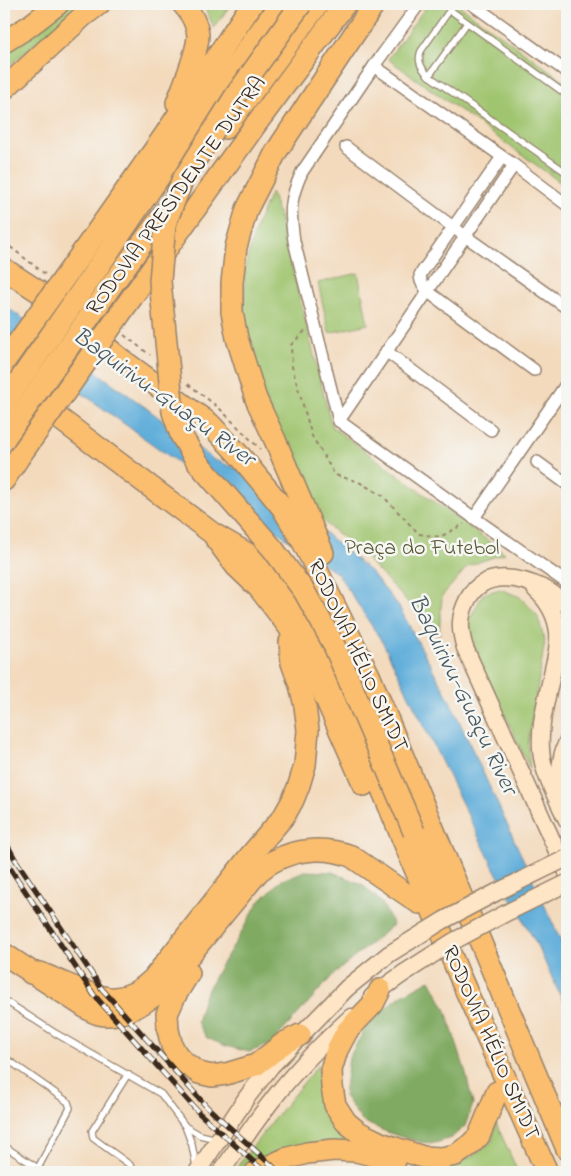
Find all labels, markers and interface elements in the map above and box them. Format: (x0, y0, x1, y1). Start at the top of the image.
street label: RODOVIA PRESIDENTE DUTRA (79, 70, 275, 322)
water label: Baquirivu-Guaçu River (64, 320, 264, 478)
park label: Praça do Futebol (344, 533, 500, 565)
street label: RODOVIA HÉLIO SMIDT (298, 554, 416, 758)
water label: Baquirivu-Guaçu River (398, 589, 527, 803)
street label: RODOVIA HÉLIO SMIDT (433, 941, 547, 1146)

